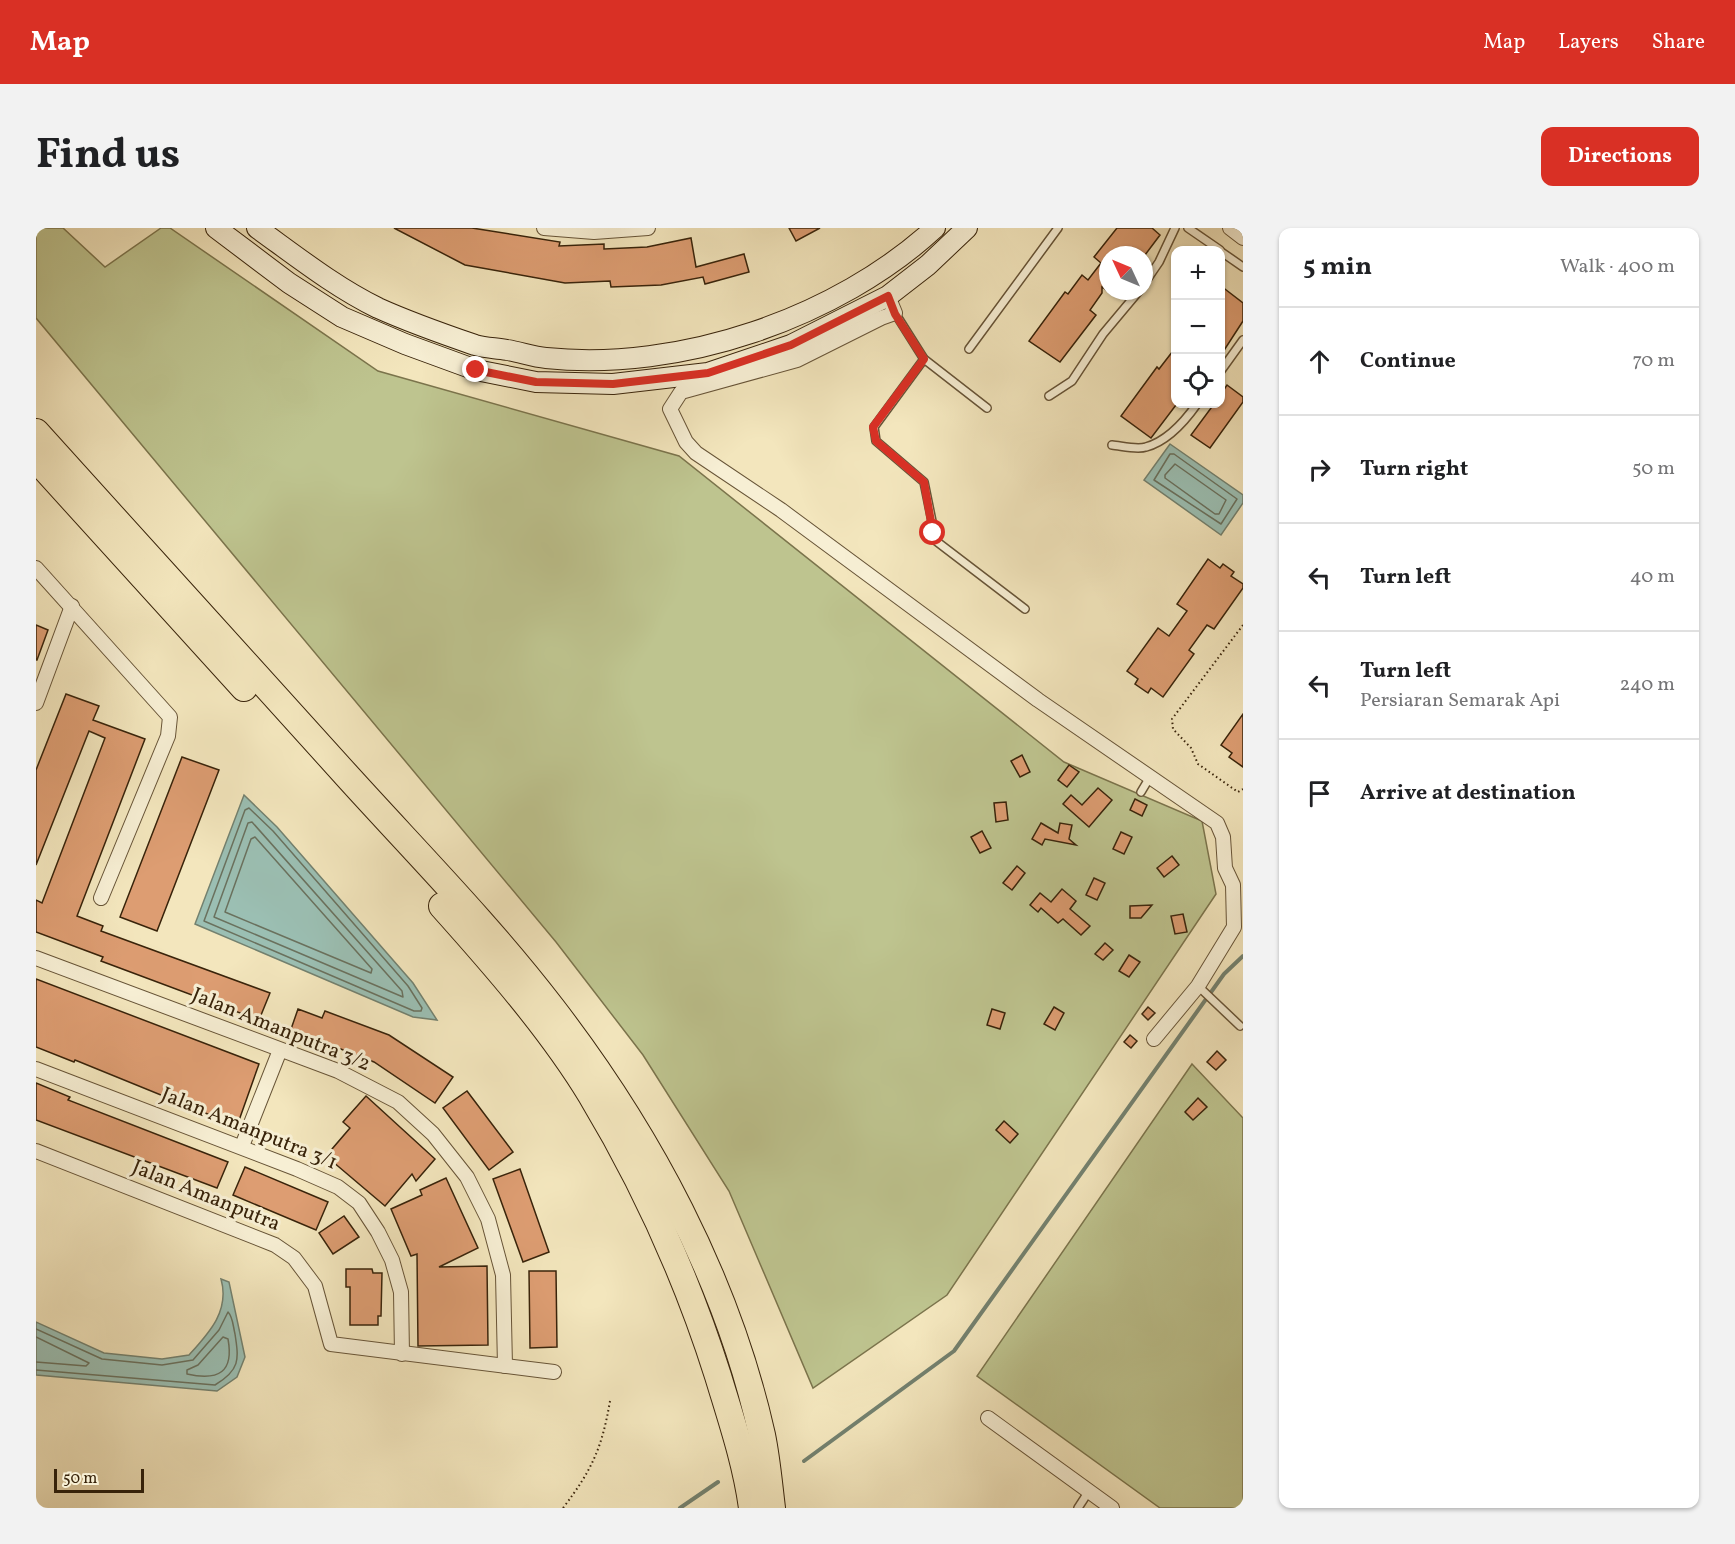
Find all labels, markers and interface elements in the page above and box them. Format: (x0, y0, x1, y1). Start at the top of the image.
text: Map (30, 23, 90, 62)
text: Map (1483, 28, 1525, 57)
text: Layers (1558, 28, 1619, 57)
text: Share (1652, 28, 1705, 57)
text: Find us (36, 127, 180, 186)
button: Directions (1541, 127, 1699, 186)
north arrow (1099, 246, 1153, 300)
map controls (1171, 246, 1225, 408)
button: + (1171, 246, 1225, 300)
text: 5 min (1303, 249, 1372, 285)
text: Walk · 400 m (1560, 253, 1675, 281)
button: − (1171, 300, 1225, 354)
icon: ahead (1303, 345, 1336, 378)
text: Continue (1360, 346, 1456, 377)
text: 70 m (1632, 347, 1675, 375)
button: locate (1171, 354, 1225, 408)
route end (462, 356, 488, 382)
icon: right (1303, 453, 1336, 486)
text: Turn right (1360, 454, 1468, 485)
text: 50 m (1632, 455, 1675, 483)
route start (919, 519, 945, 545)
icon: left (1303, 561, 1336, 594)
text: Turn left (1360, 562, 1451, 593)
text: 40 m (1630, 563, 1675, 591)
text: Turn left (1360, 656, 1451, 687)
icon: left (1303, 669, 1336, 702)
text: 240 m (1620, 671, 1675, 699)
text: Persiaran Semarak Api (1360, 687, 1560, 715)
icon: arrive (1303, 777, 1336, 810)
text: Arrive at destination (1360, 778, 1576, 809)
street label: Jalan Amanputra 3/2 (187, 981, 375, 1079)
street label: Jalan Amanputra 3/1 (156, 1080, 342, 1178)
street label: Jalan Amanputra (127, 1153, 285, 1239)
scale bar (54, 1466, 144, 1494)
text: 50 m (63, 1468, 97, 1490)

